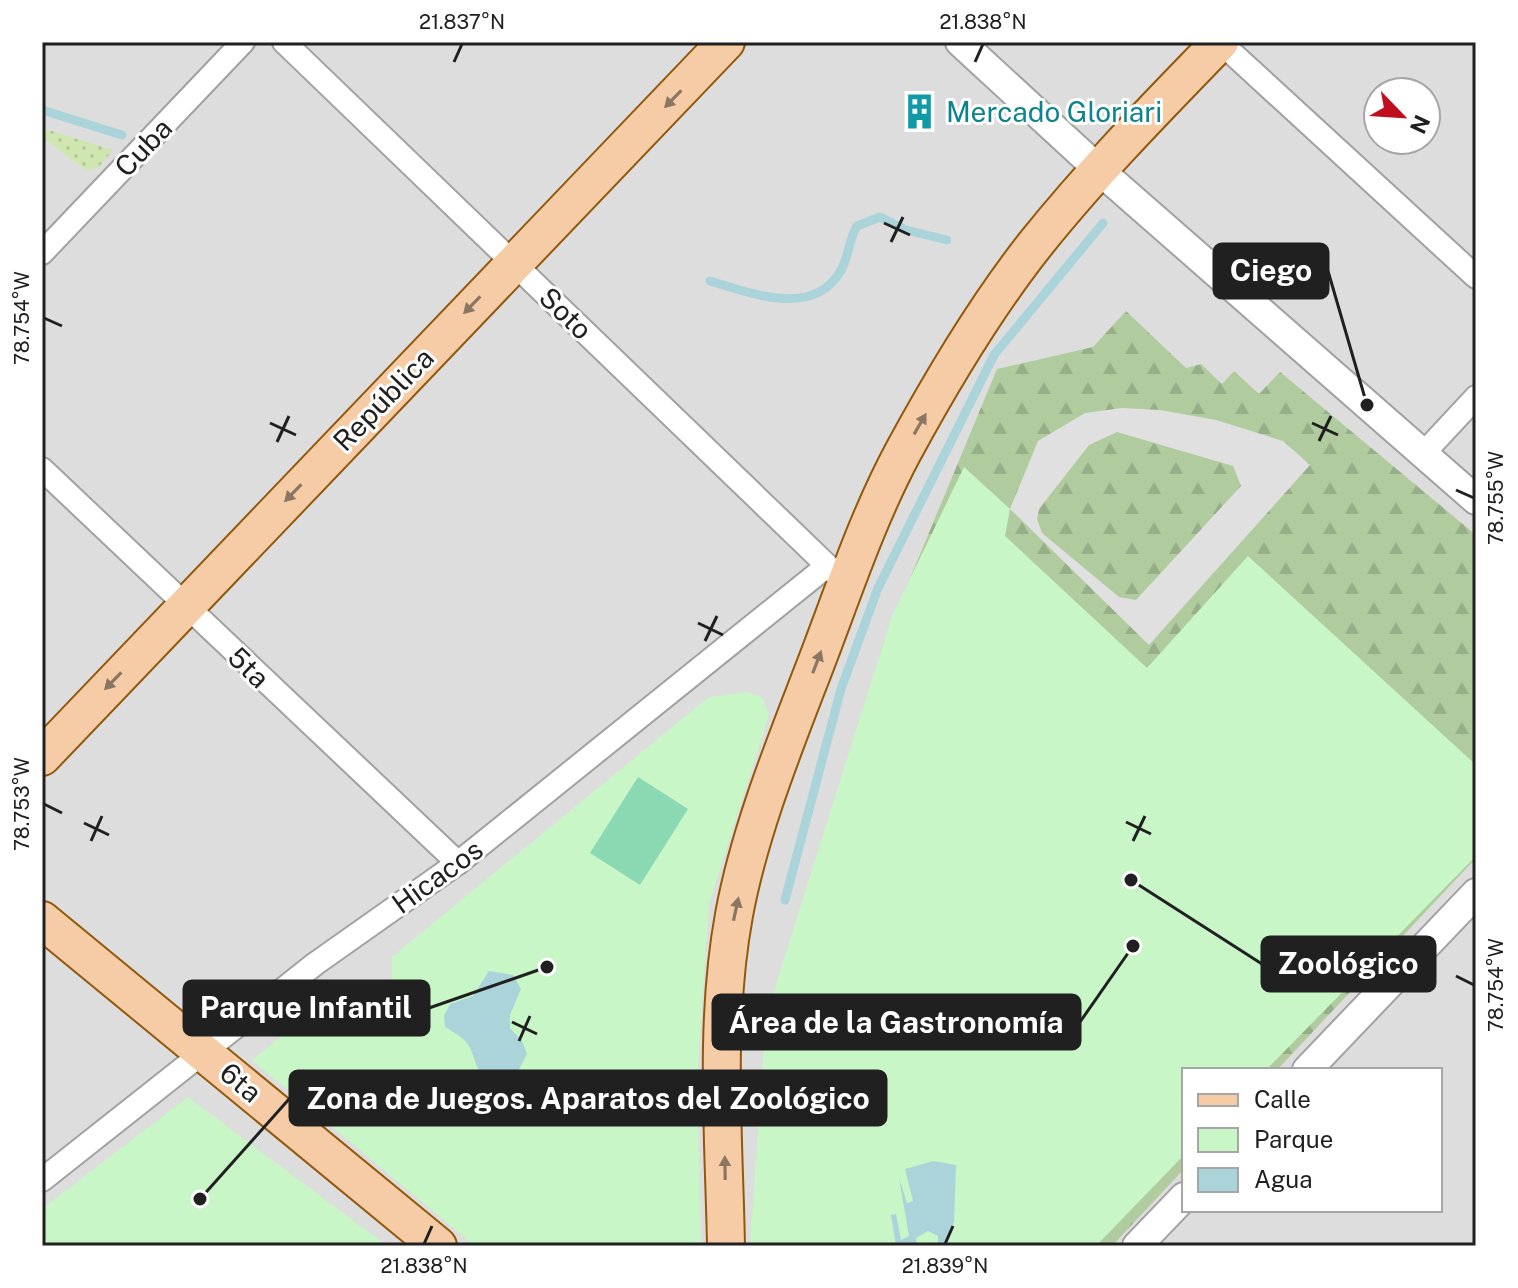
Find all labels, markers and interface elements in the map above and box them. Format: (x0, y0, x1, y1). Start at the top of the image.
text: 21.837°N (419, 10, 505, 34)
text: 21.838°N (939, 10, 1027, 34)
north arrow (1362, 76, 1442, 156)
one-way arrow (664, 89, 682, 108)
building icon: Mercado Gloriari (901, 92, 939, 130)
place label: Mercado Gloriari (946, 95, 1162, 128)
street label: Cuba (108, 111, 178, 183)
text: N (1405, 111, 1436, 138)
callout: Ciego (1214, 244, 1328, 298)
text: Ciego (1230, 252, 1312, 288)
text: 78.754°W (10, 271, 34, 365)
street label: Soto (533, 280, 599, 346)
one-way arrow (464, 296, 482, 315)
street label: República (326, 341, 440, 457)
one-way arrow (913, 413, 927, 435)
text: 78.755°W (1484, 451, 1508, 545)
one-way arrow (284, 484, 302, 503)
street label: 5ta (222, 640, 276, 694)
one-way arrow (811, 650, 824, 674)
one-way arrow (104, 671, 122, 690)
text: 78.753°W (10, 757, 34, 851)
street label: Hicacos (385, 832, 489, 920)
one-way arrow (730, 896, 743, 921)
callout: Zoológico (1262, 937, 1435, 991)
text: 78.754°W (1484, 938, 1508, 1032)
text: Zoológico (1278, 945, 1418, 981)
callout: Parque Infantil (184, 981, 429, 1035)
text: Parque Infantil (200, 989, 412, 1025)
callout: Área de la Gastronomía (713, 995, 1080, 1049)
text: Área de la Gastronomía (729, 1004, 1063, 1040)
street label: 6ta (214, 1055, 268, 1109)
legend (1182, 1068, 1442, 1212)
callout: Zona de Juegos. Aparatos del Zoológico (290, 1071, 886, 1125)
text: Zona de Juegos. Aparatos del Zoológico (306, 1080, 870, 1116)
text: Calle (1254, 1085, 1311, 1113)
text: Parque (1254, 1125, 1333, 1153)
one-way arrow (718, 1155, 731, 1180)
text: Agua (1254, 1165, 1312, 1193)
text: 21.838°N (380, 1254, 468, 1278)
text: 21.839°N (902, 1254, 988, 1278)

